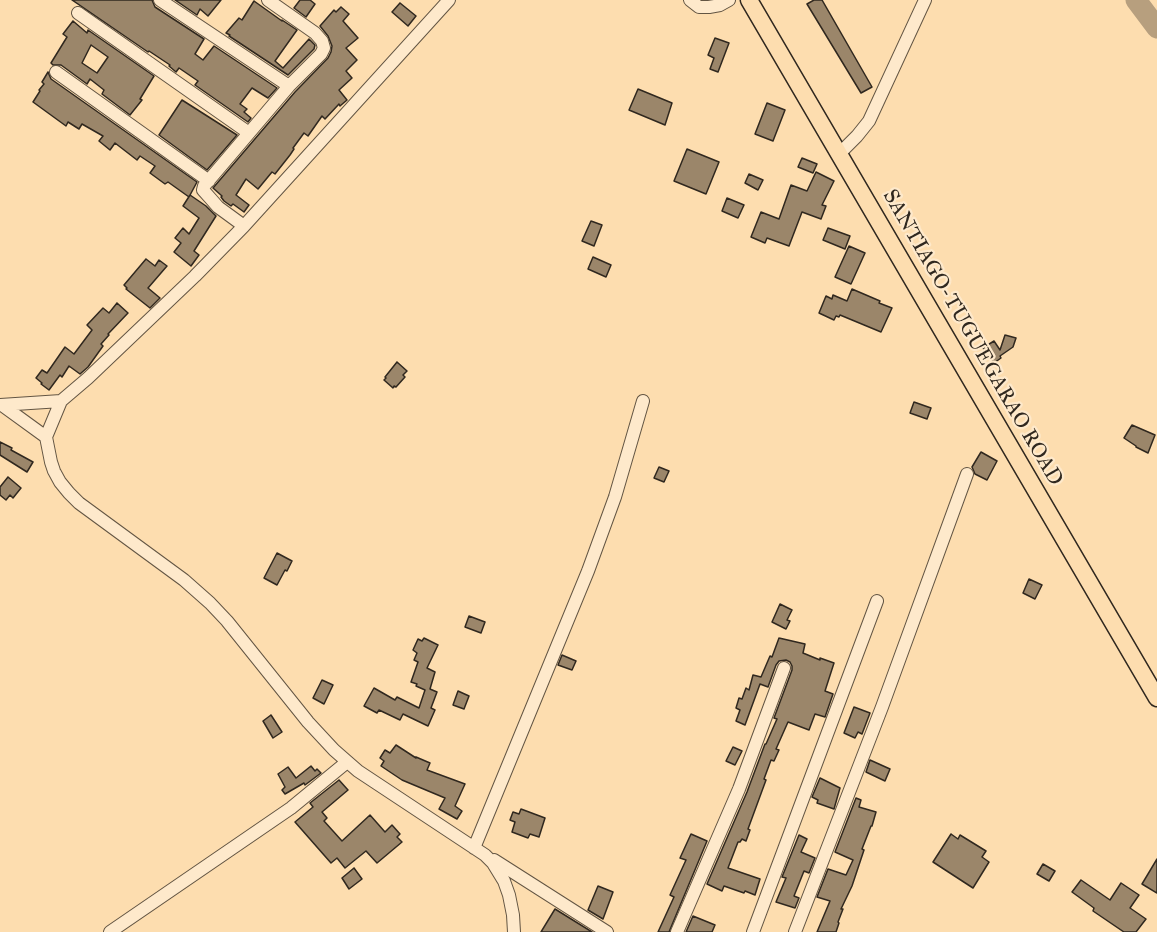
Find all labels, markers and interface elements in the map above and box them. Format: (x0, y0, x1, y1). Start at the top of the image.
street label: SANTIAGO-TUGUEGARAO ROAD (877, 185, 1067, 491)

